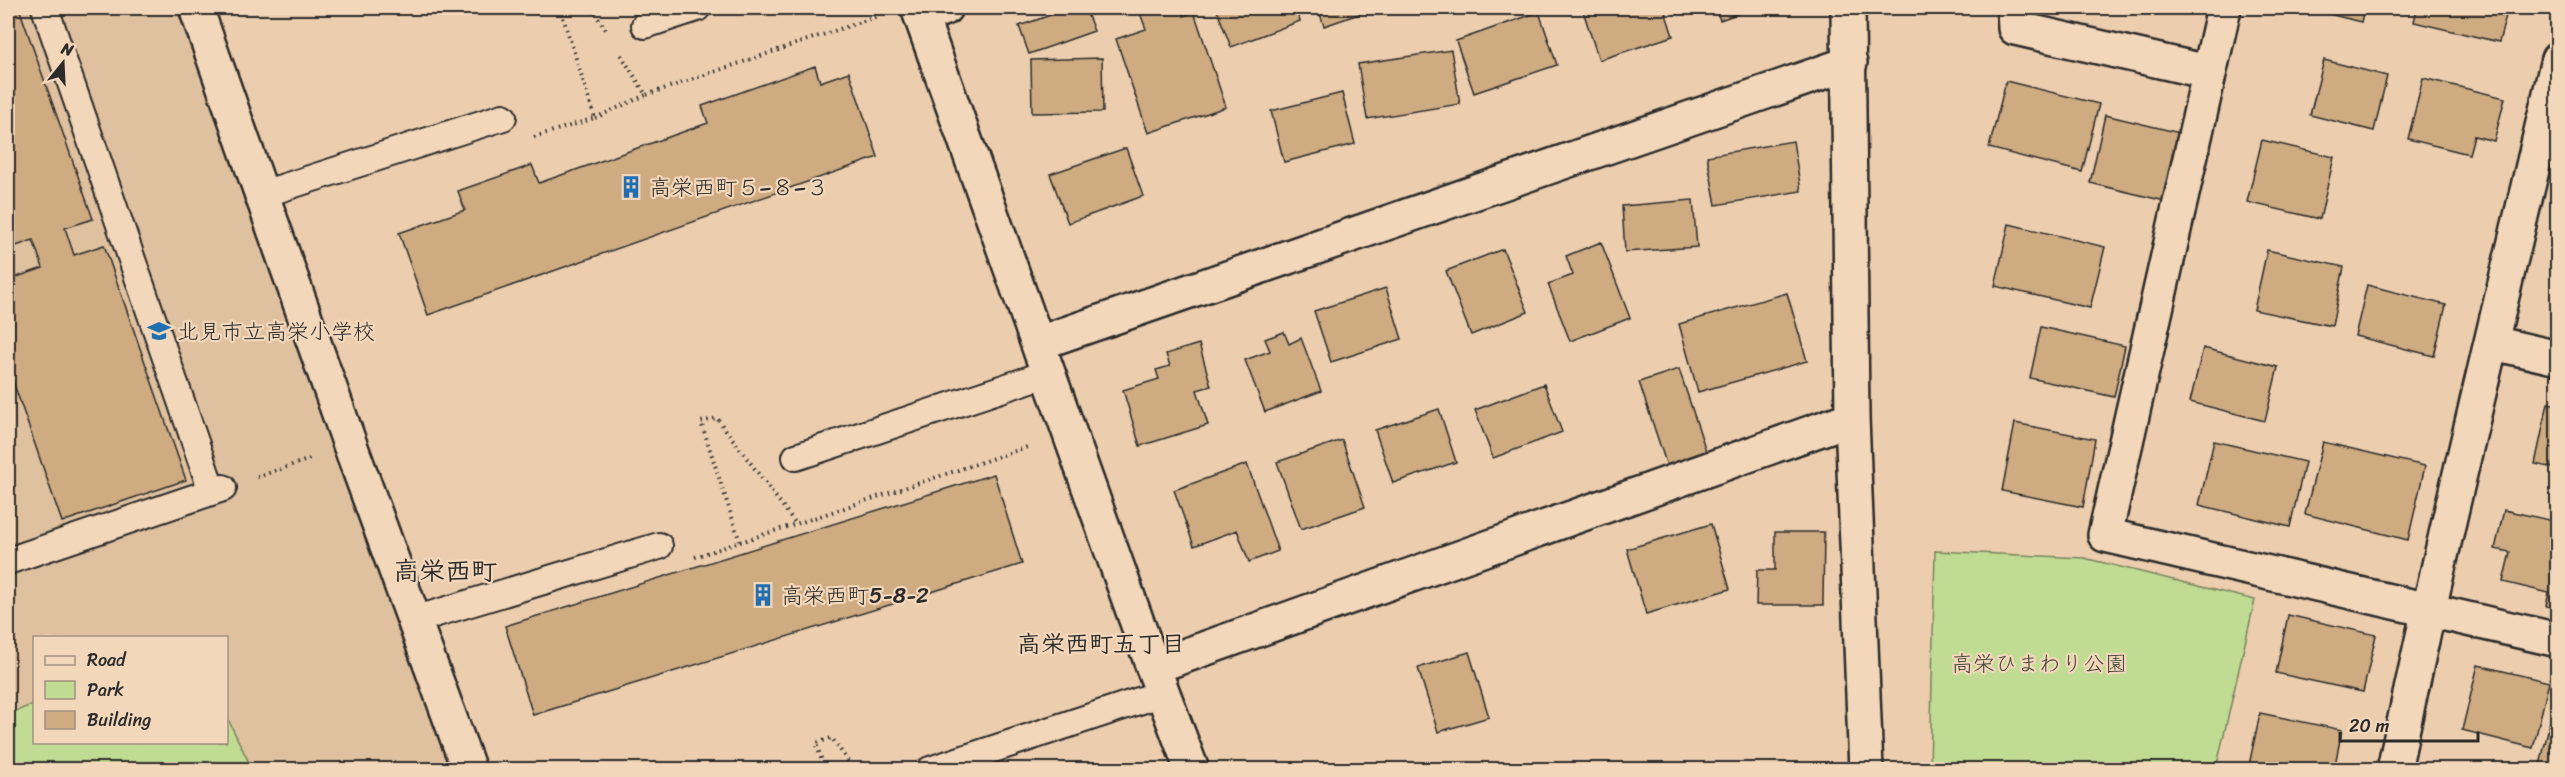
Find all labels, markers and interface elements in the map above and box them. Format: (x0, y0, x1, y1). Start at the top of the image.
north arrow (33, 33, 93, 93)
text: N (57, 33, 78, 65)
place label: 高栄西町５−８−３ (649, 168, 828, 207)
building icon: 高栄西町５−８−３ (618, 174, 644, 200)
place label: 北見市立高栄小学校 (177, 312, 375, 351)
school or university icon: 北見市立高栄小学校 (146, 318, 172, 344)
district label: 高栄西町 (393, 548, 497, 594)
place label: 高栄西町5-8-2 (781, 576, 929, 615)
building icon: 高栄西町5-8-2 (750, 582, 776, 608)
district label: 高栄西町五丁目 (1017, 623, 1185, 665)
legend (33, 636, 228, 744)
text: Road (87, 644, 127, 676)
park label: 高栄ひまわり公園 (1951, 644, 2127, 683)
text: Park (87, 674, 124, 706)
text: Building (87, 704, 151, 736)
scale bar (2340, 705, 2478, 743)
text: 20 m (2349, 710, 2389, 742)

